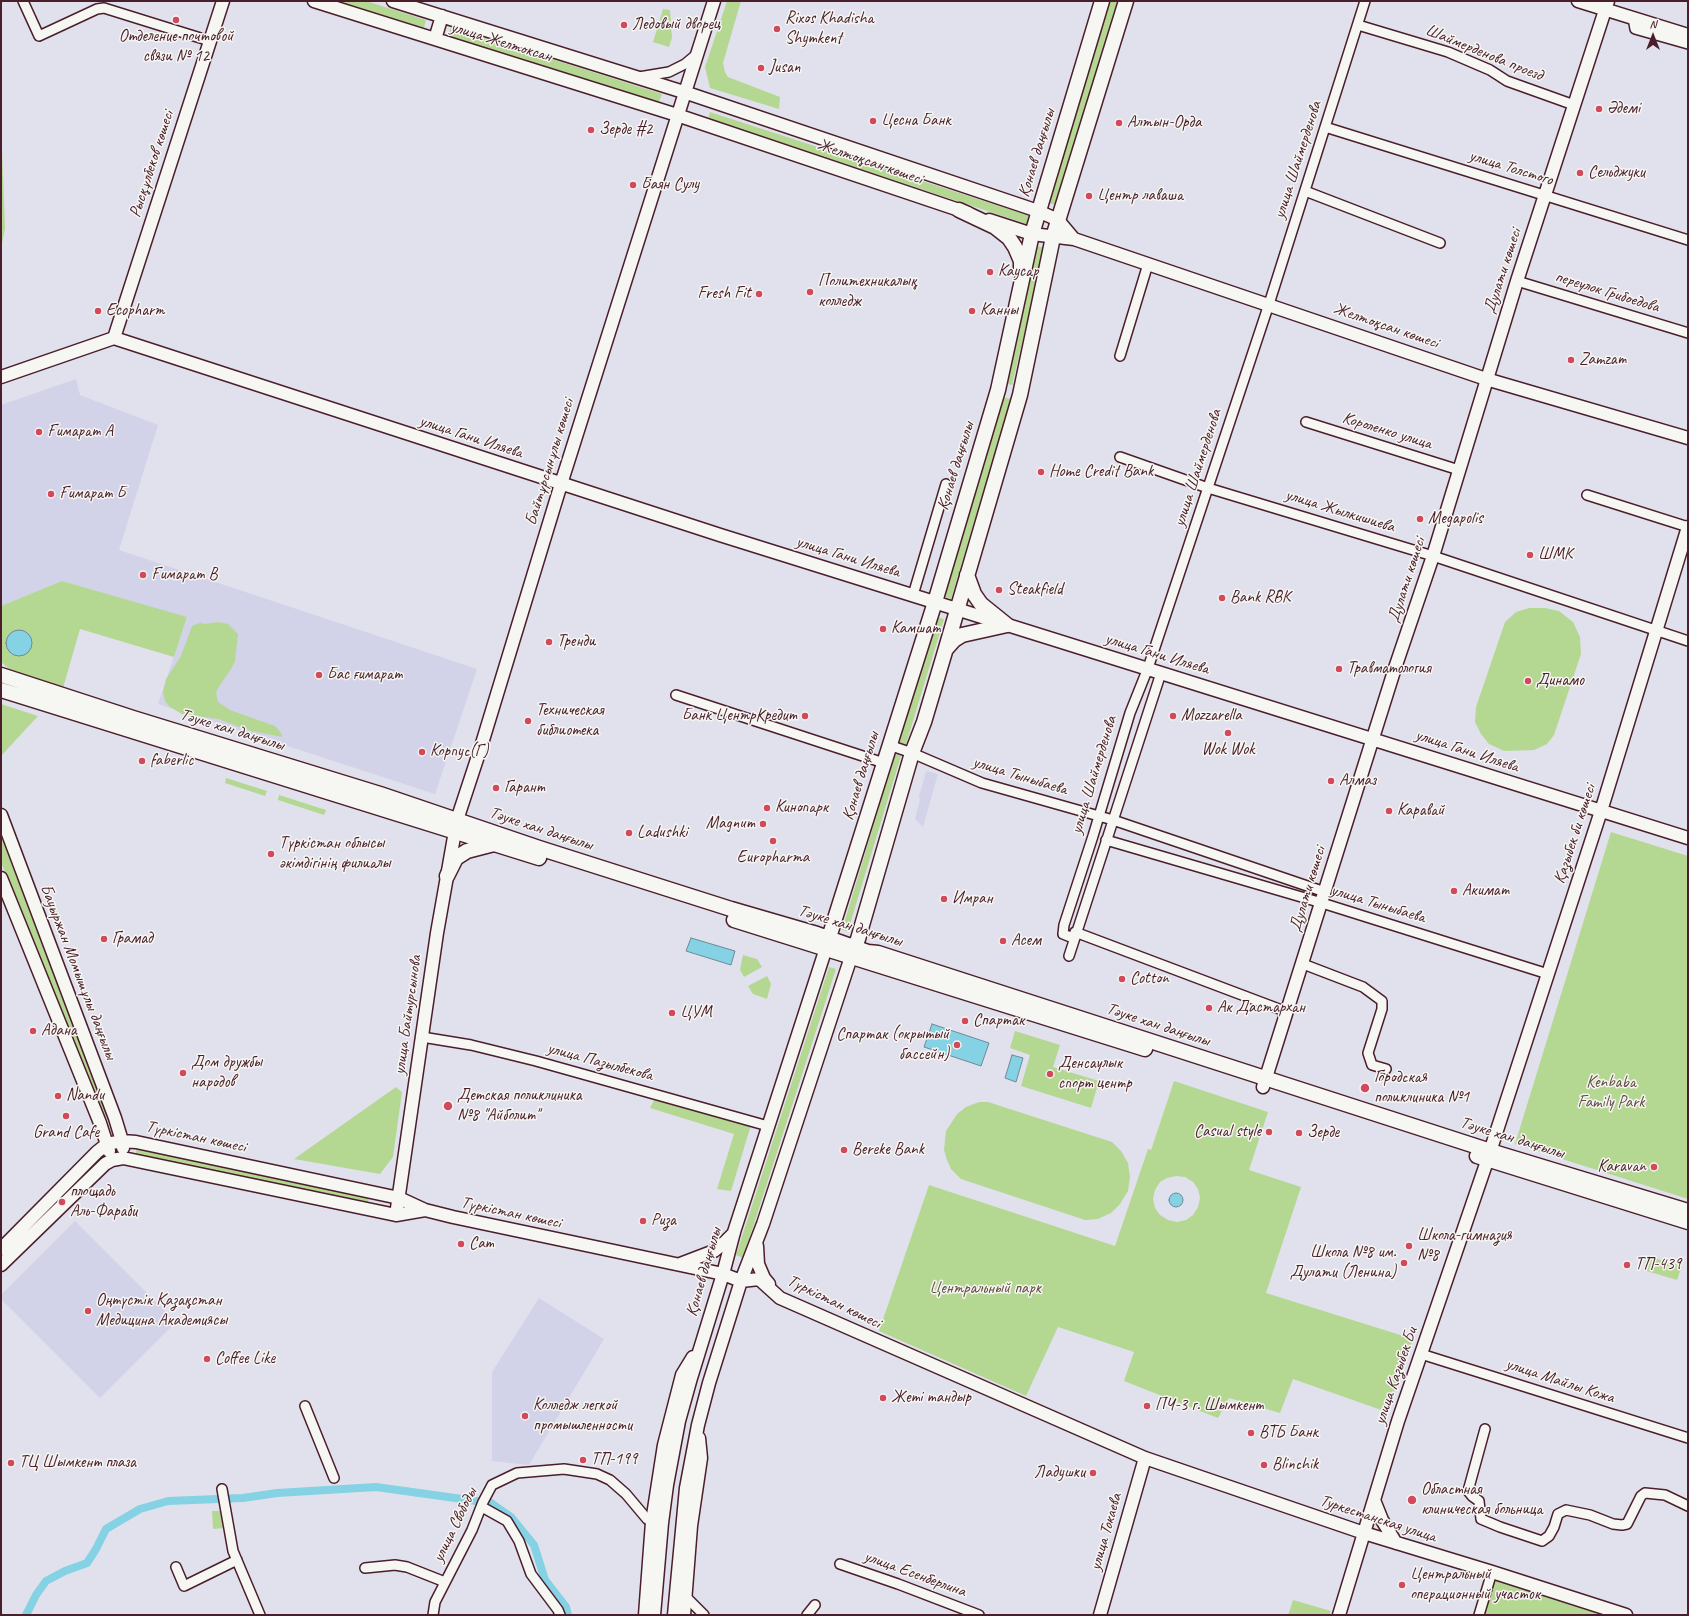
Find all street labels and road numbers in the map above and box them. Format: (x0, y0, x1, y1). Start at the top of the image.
street label: улица Желтоксан (448, 17, 554, 67)
street label: Шаймерденова проезд (1422, 20, 1546, 86)
street label: улица Шаймерденова (1269, 99, 1327, 221)
street label: Қонаев даңғылы (1014, 106, 1060, 200)
street label: Рысқұлбеков көшесі (125, 108, 179, 220)
street label: Желтоқсан көшесі (815, 134, 925, 190)
street label: улица Толстого (1467, 146, 1555, 190)
street label: Дулати көшесі (1480, 226, 1526, 316)
street label: переулок Грибоедова (1552, 266, 1662, 318)
street label: Желтоқсан көшесі (1331, 298, 1441, 354)
street label: Байтұрсынұлы көшесі (521, 396, 579, 528)
street label: улица Шаймерденова (1169, 407, 1227, 529)
street label: Короленко улица (1340, 408, 1434, 454)
street label: улица Гани Иляева (417, 411, 525, 463)
street label: Қонаев даңғылы (933, 419, 979, 513)
street label: улица Жылкишиева (1283, 485, 1397, 537)
street label: улица Гани Иляева (794, 532, 902, 582)
street label: Дулати көшесі (1384, 535, 1430, 625)
street label: улица Гани Иляева (1103, 629, 1211, 679)
street label: Тәуке хан даңғылы (177, 704, 287, 756)
street label: улица Шаймерденова (1066, 714, 1122, 836)
street label: улица Гани Иляева (1413, 725, 1521, 777)
street label: Қонаев даңғылы (838, 729, 884, 823)
street label: улица Тыныбаева (970, 752, 1070, 800)
street label: Қазыбек би көшесі (1549, 782, 1601, 886)
street label: Тәуке хан даңғылы (487, 803, 595, 855)
street label: Дулати көшесі (1285, 844, 1331, 934)
street label: улица Тыныбаева (1328, 880, 1428, 928)
street label: Бауыржан Момышұлы даңғылы (35, 882, 121, 1062)
street label: Тәуке хан даңғылы (795, 900, 905, 952)
street label: улица Байтурсынова (390, 954, 426, 1076)
street label: Тәуке хан даңғылы (1104, 999, 1212, 1051)
street label: улица Пазылбекова (545, 1038, 655, 1086)
street label: Тәуке хан даңғылы (1457, 1112, 1567, 1164)
street label: Түркістан көшесі (144, 1116, 248, 1158)
street label: Түркістан көшесі (459, 1192, 563, 1234)
street label: Қонаев даңғылы (682, 1225, 726, 1319)
street label: Түркістан көшесі (784, 1271, 884, 1333)
street label: улица Казыбек Би (1370, 1325, 1422, 1427)
street label: улица Майлы Кожа (1503, 1354, 1617, 1408)
street label: улица Свободы (428, 1484, 482, 1566)
street label: улица Токаева (1085, 1491, 1127, 1573)
street label: Туркестанская улица (1317, 1491, 1439, 1547)
street label: улица Есенберлина (861, 1546, 969, 1602)

